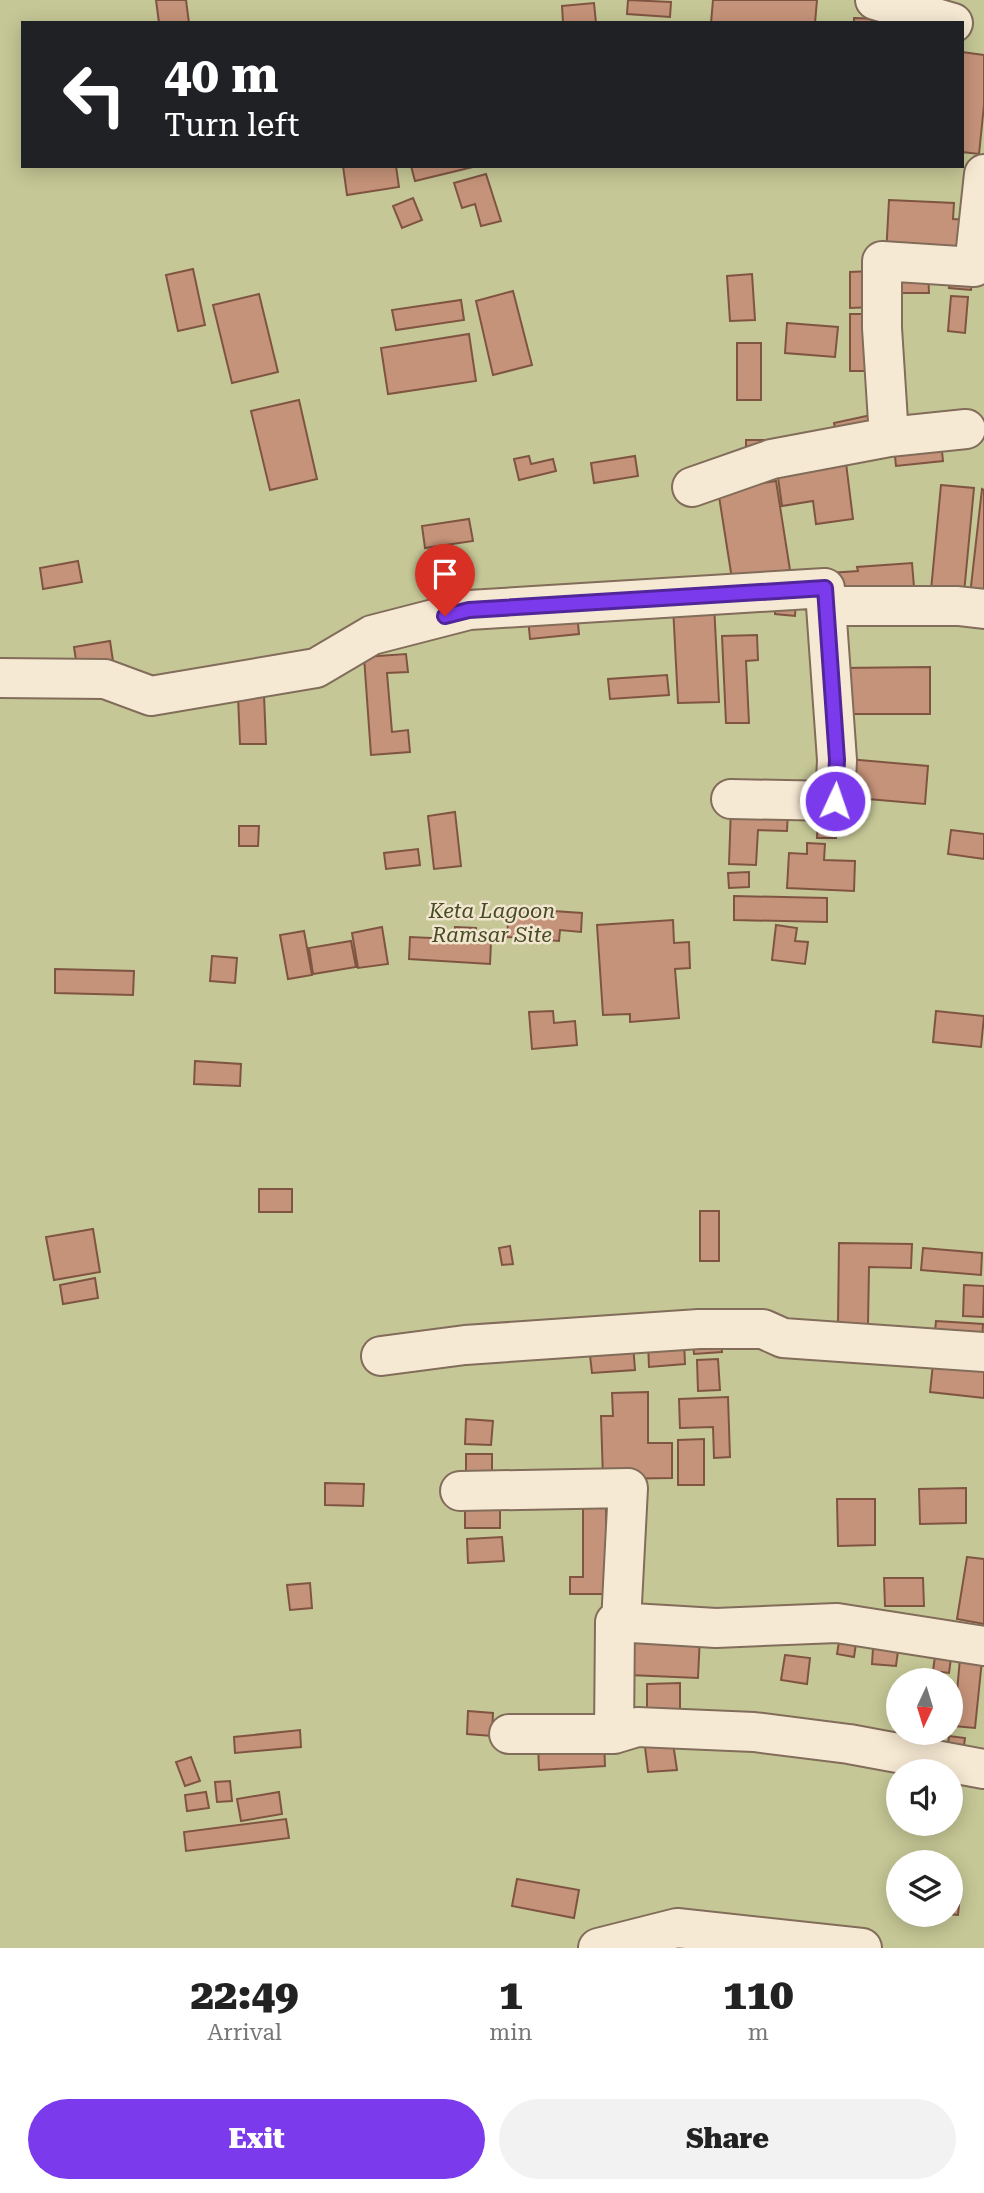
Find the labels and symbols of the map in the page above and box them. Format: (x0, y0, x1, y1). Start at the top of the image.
pin (415, 544, 475, 616)
position arrow (798, 764, 872, 838)
park label: Keta Lagoon Ramsar Site (428, 899, 555, 947)
north arrow (886, 1668, 962, 1745)

